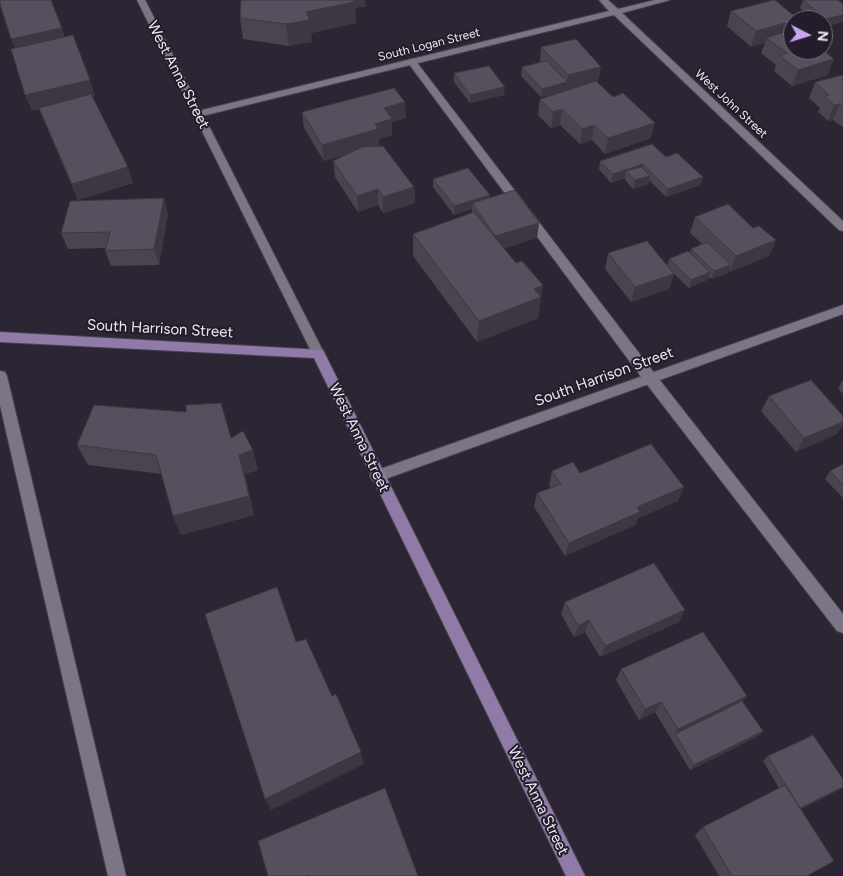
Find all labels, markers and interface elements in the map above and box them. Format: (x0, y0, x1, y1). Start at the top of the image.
north arrow (783, 10, 833, 60)
street label: West Anna Street (143, 18, 213, 132)
street label: South Logan Street (376, 25, 482, 65)
text: N (814, 30, 831, 42)
street label: West John Street (692, 67, 770, 141)
street label: South Harrison Street (86, 316, 234, 342)
street label: South Harrison Street (532, 344, 676, 410)
street label: West Anna Street (325, 381, 393, 495)
street label: West Anna Street (504, 744, 572, 858)

